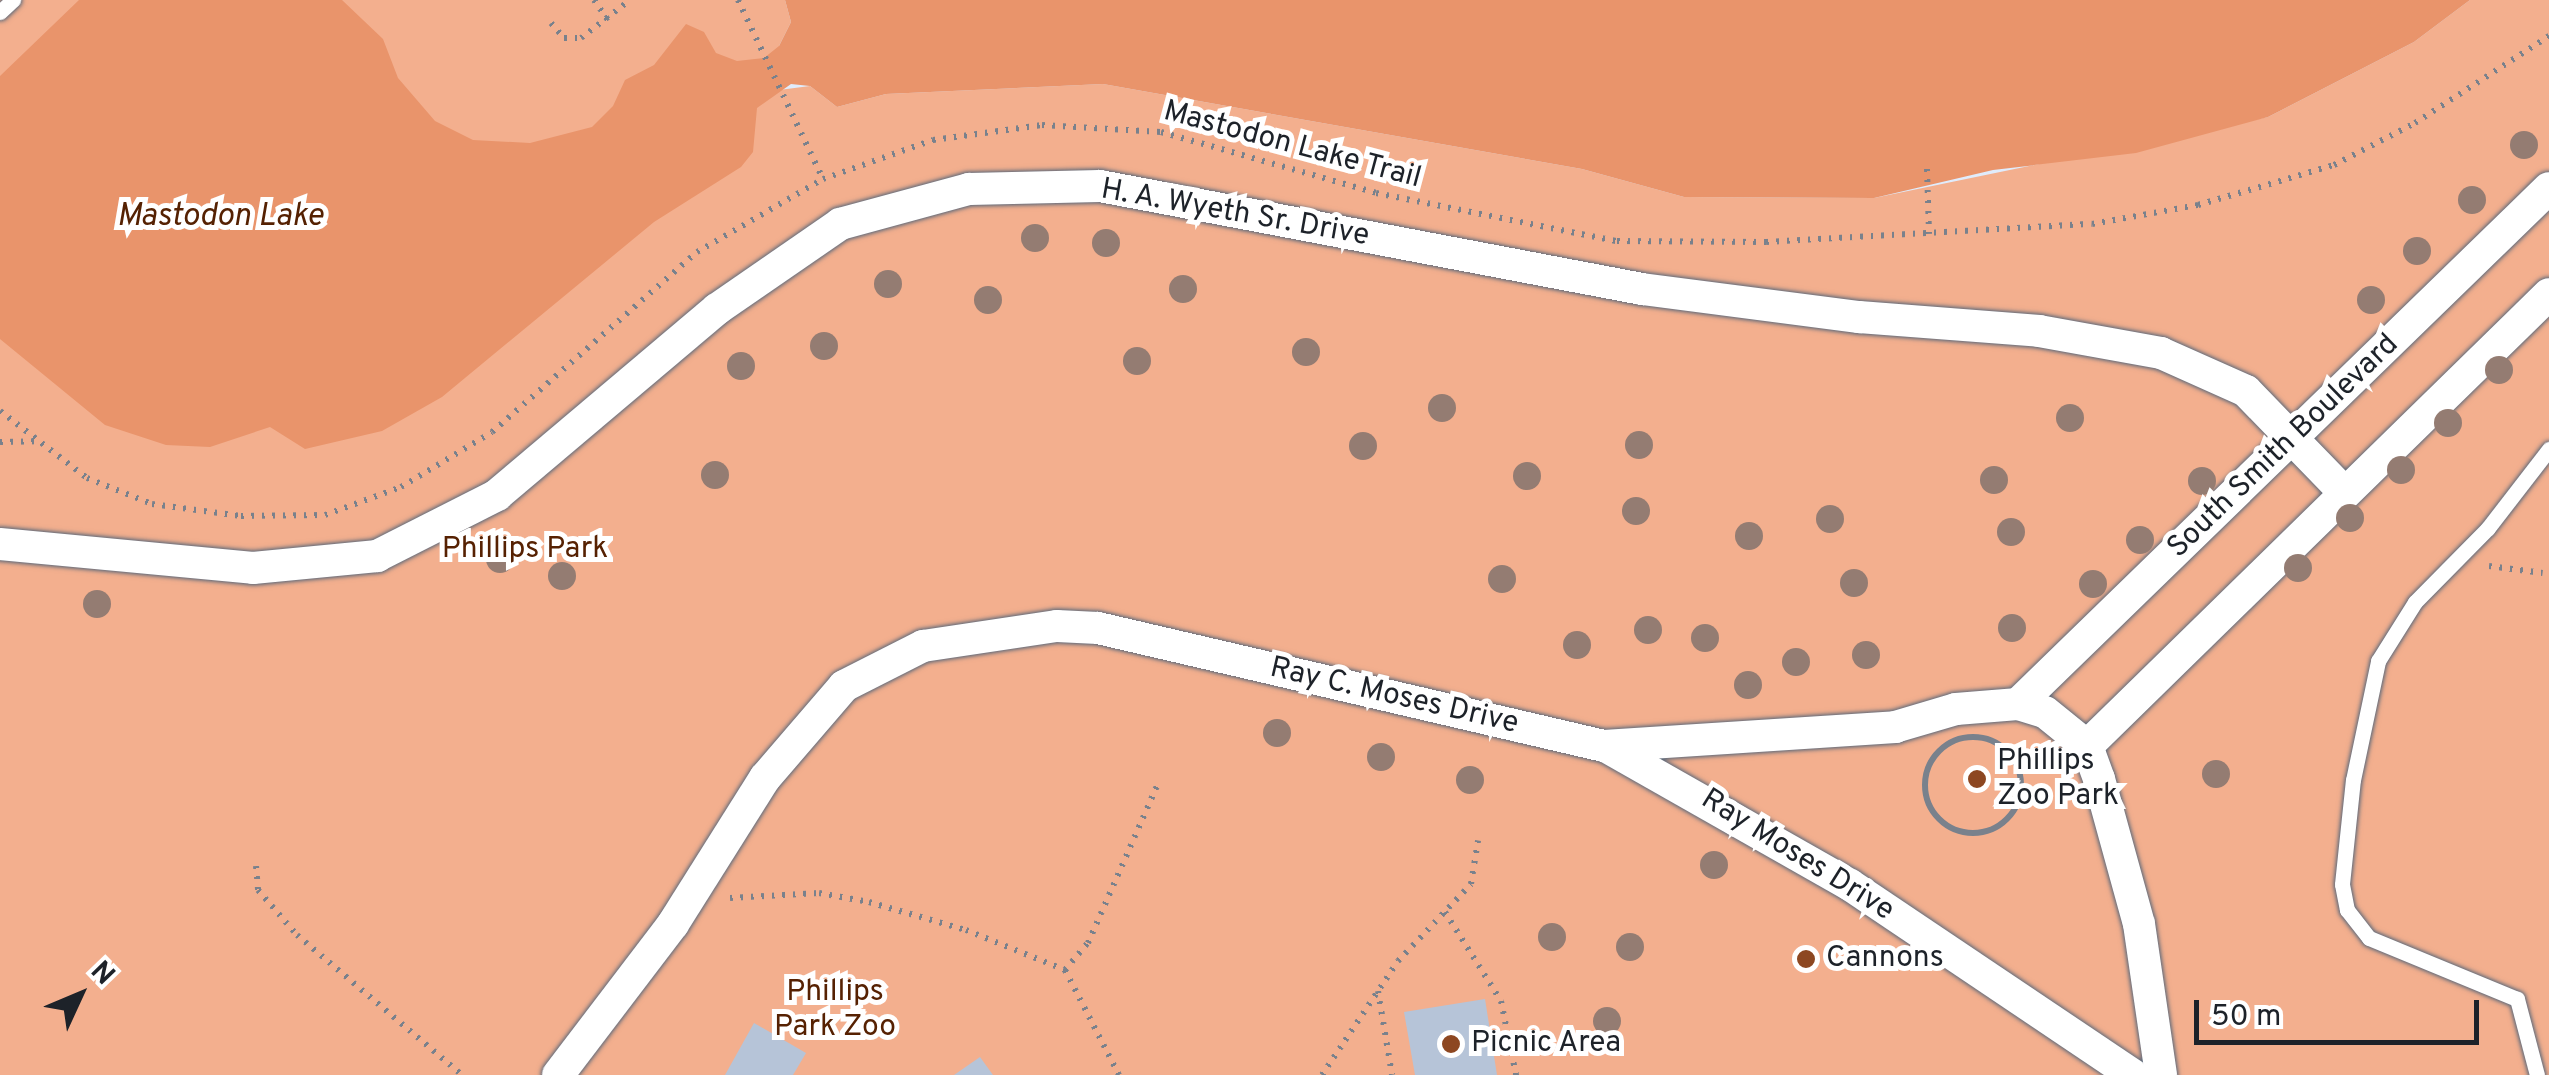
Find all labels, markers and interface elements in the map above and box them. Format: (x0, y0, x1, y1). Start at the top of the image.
street label: Mastodon Lake Trail (1159, 94, 1425, 198)
street label: H. A. Wyeth Sr. Drive (1097, 173, 1373, 255)
water label: Mastodon Lake (117, 198, 323, 236)
street label: South Smith Boulevard (2161, 327, 2407, 567)
park label: Phillips Park (442, 532, 608, 568)
street label: Ray C. Moses Drive (1266, 651, 1522, 743)
place label: Phillips Zoo Park (1997, 744, 2119, 814)
marker: Phillips Zoo Park (1966, 768, 1988, 790)
street label: Ray Moses Drive (1694, 782, 1900, 930)
place label: Cannons (1826, 941, 1944, 977)
north arrow (30, 945, 130, 1045)
marker: Cannons (1795, 948, 1817, 970)
text: N (82, 954, 122, 994)
park label: Phillips Park Zoo (774, 975, 896, 1046)
scale bar (2199, 980, 2484, 1042)
text: 50 m (2211, 999, 2281, 1036)
place label: Picnic Area (1471, 1026, 1622, 1062)
marker: Picnic Area (1440, 1033, 1462, 1055)

